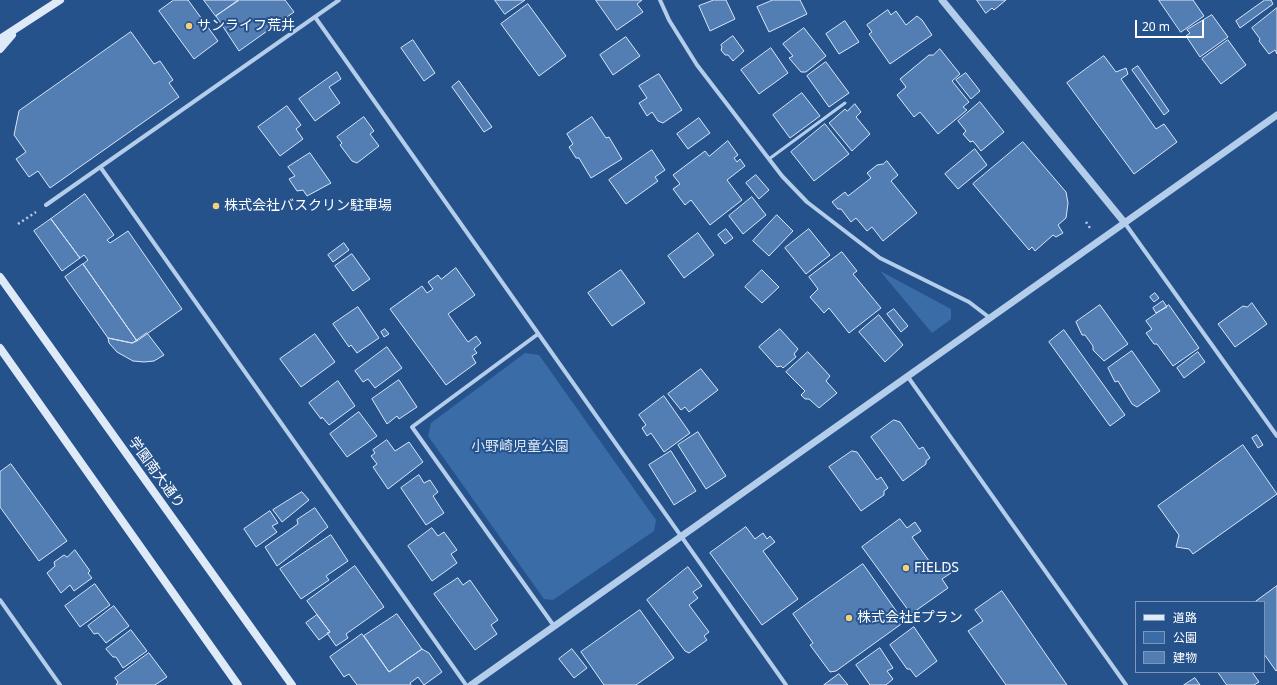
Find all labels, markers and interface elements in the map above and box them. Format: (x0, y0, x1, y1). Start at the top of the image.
scale bar (1137, 12, 1206, 38)
place label: サンライフ荒井 (197, 18, 295, 34)
text: 20 m (1142, 18, 1170, 35)
marker: サンライフ荒井 (184, 21, 194, 31)
place label: 株式会社バスクリン駐車場 (224, 198, 392, 214)
marker: 株式会社バスクリン駐車場 (211, 201, 221, 211)
street label: 学園南大通り (125, 434, 187, 512)
park label: 小野崎児童公園 (471, 439, 569, 455)
place label: FIELDS (914, 560, 959, 576)
marker: FIELDS (901, 563, 911, 573)
legend (1135, 601, 1265, 673)
text: 道路 (1173, 609, 1197, 626)
place label: 株式会社Eプラン (857, 610, 963, 626)
marker: 株式会社Eプラン (844, 613, 854, 623)
text: 公園 (1173, 629, 1197, 646)
text: 建物 (1173, 649, 1197, 666)

